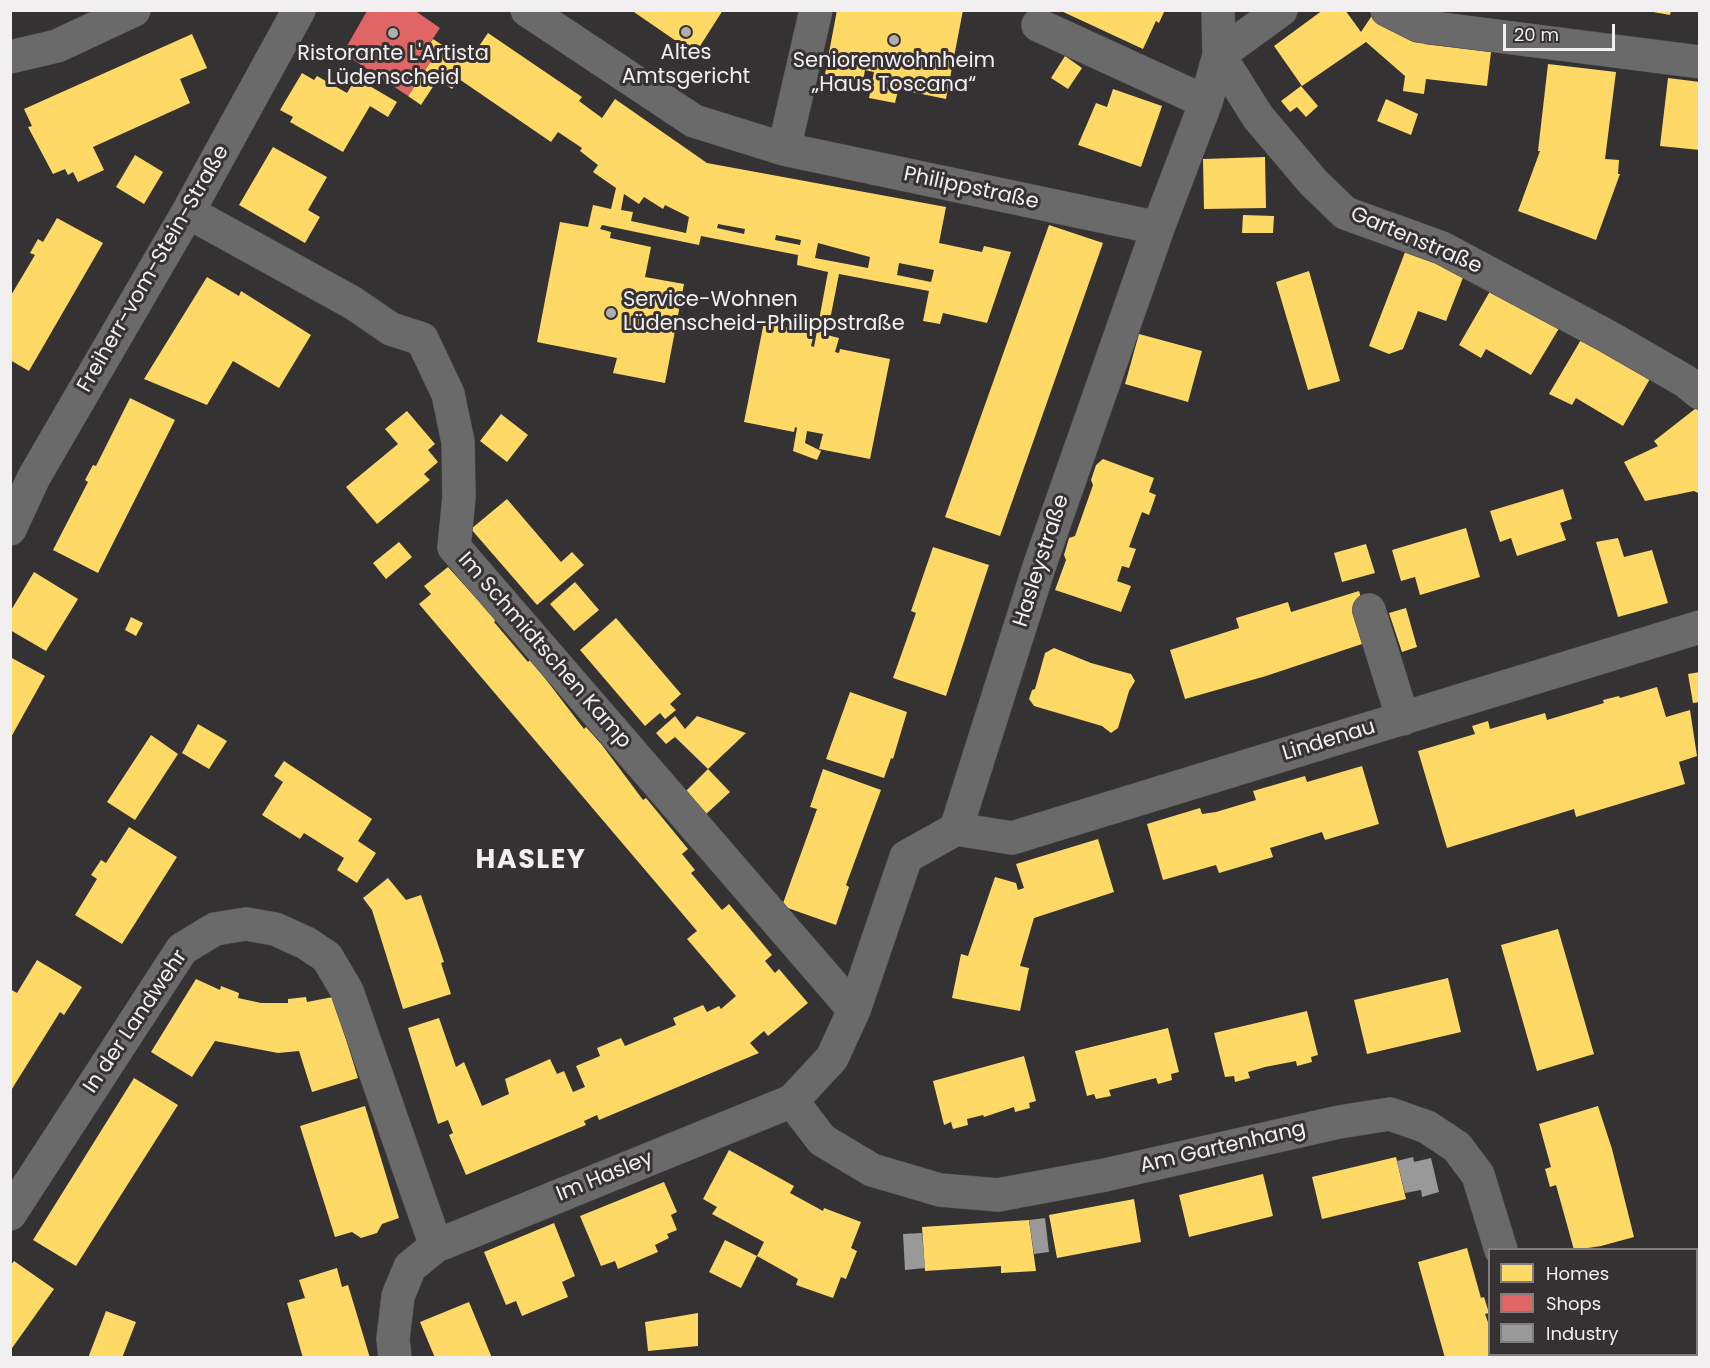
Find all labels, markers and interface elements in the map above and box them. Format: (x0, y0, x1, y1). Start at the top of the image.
scale bar (1506, 12, 1618, 50)
text: 20 m (1514, 22, 1559, 47)
marker: Altes Amtsgericht (679, 25, 693, 39)
marker: Ristorante L'Artista Lüdenscheid (386, 26, 400, 40)
marker: Seniorenwohnheim „Haus Toscana“ (887, 33, 901, 47)
place label: Altes Amtsgericht (622, 41, 750, 91)
place label: Ristorante L'Artista Lüdenscheid (297, 42, 489, 92)
place label: Seniorenwohnheim „Haus Toscana“ (793, 49, 995, 99)
street label: Freiherr-vom-Stein-Straße (73, 141, 235, 397)
street label: Philippstraße (901, 162, 1041, 216)
street label: Gartenstraße (1346, 202, 1486, 280)
place label: Service-Wohnen Lüdenscheid-Philippstraße (623, 288, 905, 338)
marker: Service-Wohnen Lüdenscheid-Philippstraße (604, 306, 618, 320)
street label: Hasleystraße (1009, 492, 1075, 630)
street label: Im Schmidtschen Kamp (452, 548, 636, 754)
street label: Lindenau (1279, 715, 1379, 767)
district label: HASLEY (476, 845, 586, 877)
street label: In der Landwehr (79, 946, 193, 1098)
street label: Am Gartenhang (1138, 1117, 1308, 1179)
street label: Im Hasley (553, 1146, 657, 1208)
legend (1488, 1248, 1698, 1356)
text: Homes (1546, 1261, 1609, 1286)
text: Shops (1546, 1291, 1601, 1316)
text: Industry (1546, 1321, 1618, 1346)

